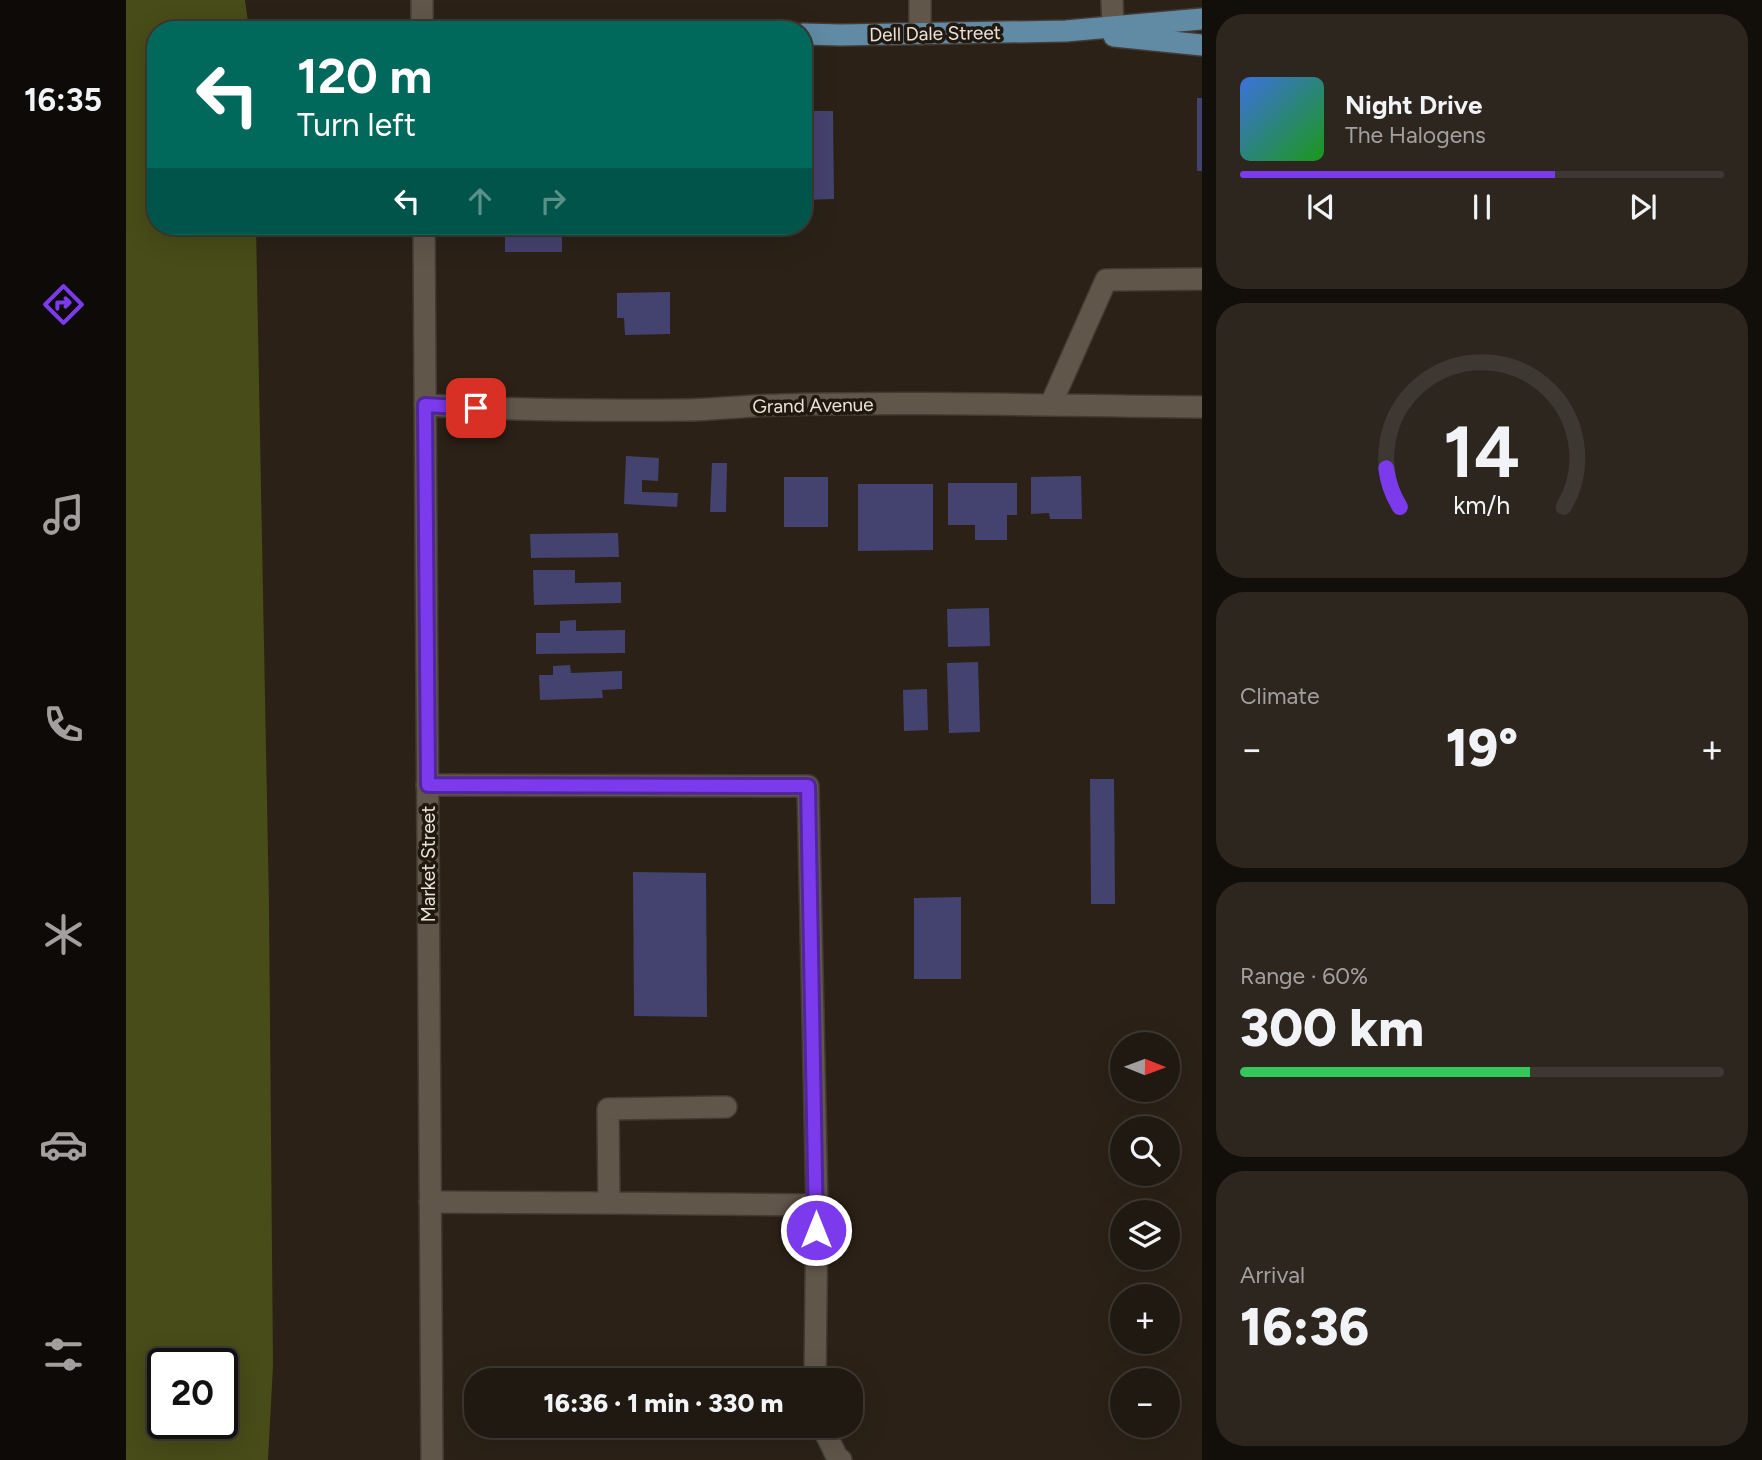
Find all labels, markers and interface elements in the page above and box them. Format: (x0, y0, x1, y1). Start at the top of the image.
street label: Dell Dale Street (869, 21, 1001, 46)
text: 120 m (297, 46, 432, 105)
icon: left (182, 49, 273, 140)
text: 16:35 (24, 81, 102, 119)
text: Night Drive (1345, 89, 1482, 121)
text: Turn left (297, 106, 416, 144)
text: The Halogens (1345, 121, 1486, 149)
icon: left (388, 182, 426, 220)
icon: ahead (461, 182, 499, 220)
icon: right (534, 182, 572, 220)
icon: previous (1302, 188, 1340, 226)
icon: pause (1463, 188, 1501, 226)
icon: next (1624, 188, 1662, 226)
icon: directions (39, 280, 88, 329)
pin (446, 378, 506, 438)
icon: arrive (457, 389, 495, 427)
street label: Grand Avenue (752, 393, 874, 418)
text: 14 (1444, 408, 1520, 495)
icon: music (39, 490, 88, 539)
text: km/h (1453, 490, 1511, 520)
text: Climate (1240, 682, 1319, 710)
icon: phone (39, 700, 88, 749)
text: 19° (1446, 717, 1518, 779)
text: − (1240, 726, 1264, 772)
text: + (1700, 726, 1724, 772)
street label: Market Street (417, 806, 440, 922)
icon: climate (39, 910, 88, 959)
text: Range · 60% (1240, 962, 1368, 990)
text: 300 km (1240, 997, 1424, 1059)
north arrow (1110, 1032, 1180, 1102)
map controls (1110, 1032, 1180, 1438)
button: search (1110, 1116, 1180, 1186)
icon: car (39, 1120, 88, 1169)
position arrow (779, 1193, 853, 1267)
button: layers (1110, 1200, 1180, 1270)
text: Arrival (1240, 1261, 1305, 1289)
button: + (1110, 1284, 1180, 1354)
text: 16:36 (1240, 1296, 1369, 1358)
icon: filters (39, 1330, 88, 1379)
speed limit sign: 20 (147, 1348, 238, 1439)
button: − (1110, 1368, 1180, 1438)
text: 16:36 · 1 min · 330 m (544, 1387, 783, 1419)

